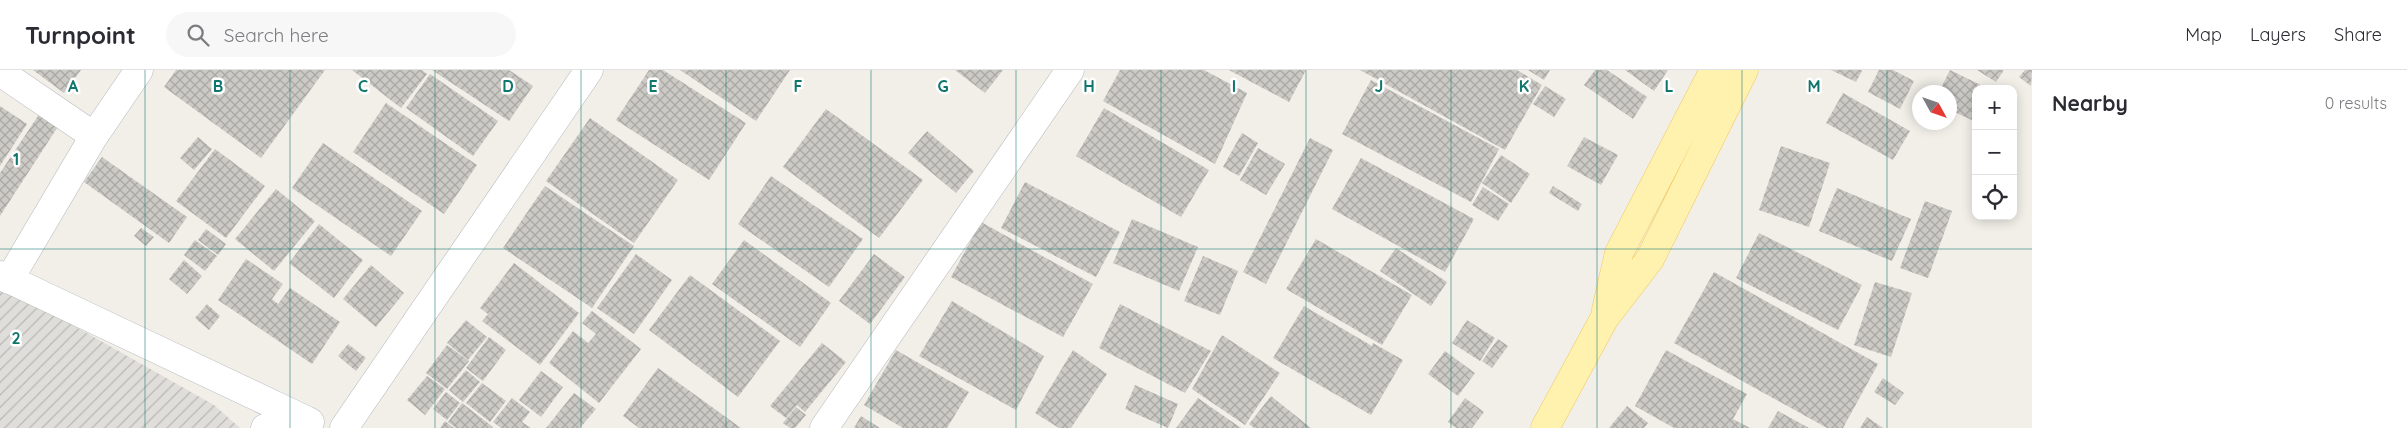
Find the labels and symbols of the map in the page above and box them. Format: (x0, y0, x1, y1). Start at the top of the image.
text: A (68, 76, 79, 96)
text: B (213, 76, 223, 96)
text: C (358, 76, 368, 96)
text: D (502, 76, 514, 96)
text: E (648, 76, 658, 96)
text: F (794, 76, 803, 96)
text: G (937, 76, 949, 96)
text: H (1083, 76, 1095, 96)
text: I (1232, 76, 1236, 96)
text: J (1375, 76, 1383, 96)
text: K (1519, 76, 1529, 96)
text: L (1665, 76, 1674, 96)
text: M (1807, 76, 1821, 96)
north arrow (1912, 85, 1957, 130)
text: 1 (13, 149, 19, 169)
text: 2 (11, 328, 21, 348)

